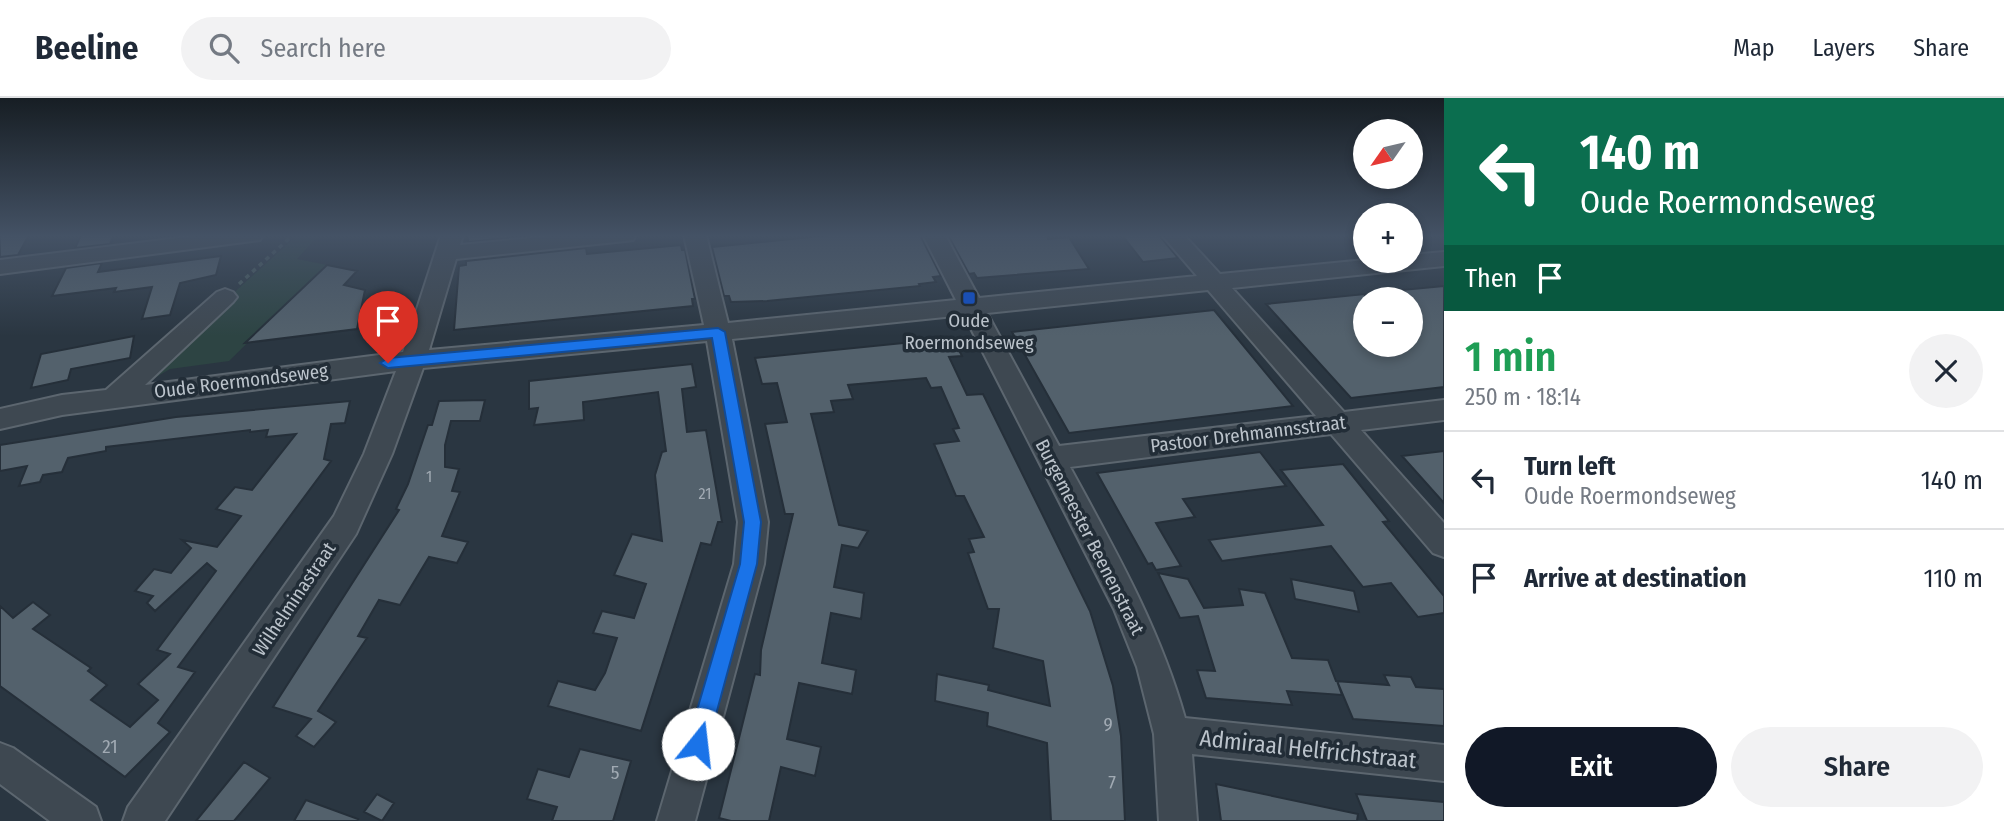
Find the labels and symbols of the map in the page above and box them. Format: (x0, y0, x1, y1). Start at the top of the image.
north arrow (1353, 119, 1423, 189)
marker: Oude Roermondseweg (961, 290, 977, 306)
pin (358, 291, 418, 363)
place label: Oude Roermondseweg (904, 309, 1034, 354)
street label: Oude Roermondseweg (153, 359, 329, 403)
street label: Pastoor Drehmannsstraat (1149, 411, 1348, 457)
street label: Burgemeester Beenenstraat (1031, 435, 1150, 639)
house number: 1 (426, 467, 432, 486)
house number: 21 (699, 484, 711, 503)
street label: Wilhelminastraat (248, 537, 341, 660)
position arrow (661, 707, 735, 781)
house number: 9 (1103, 713, 1113, 736)
street label: Admiraal Helfrichstraat (1198, 724, 1418, 774)
house number: 21 (102, 735, 118, 758)
house number: 5 (611, 761, 619, 784)
house number: 7 (1108, 771, 1116, 794)

